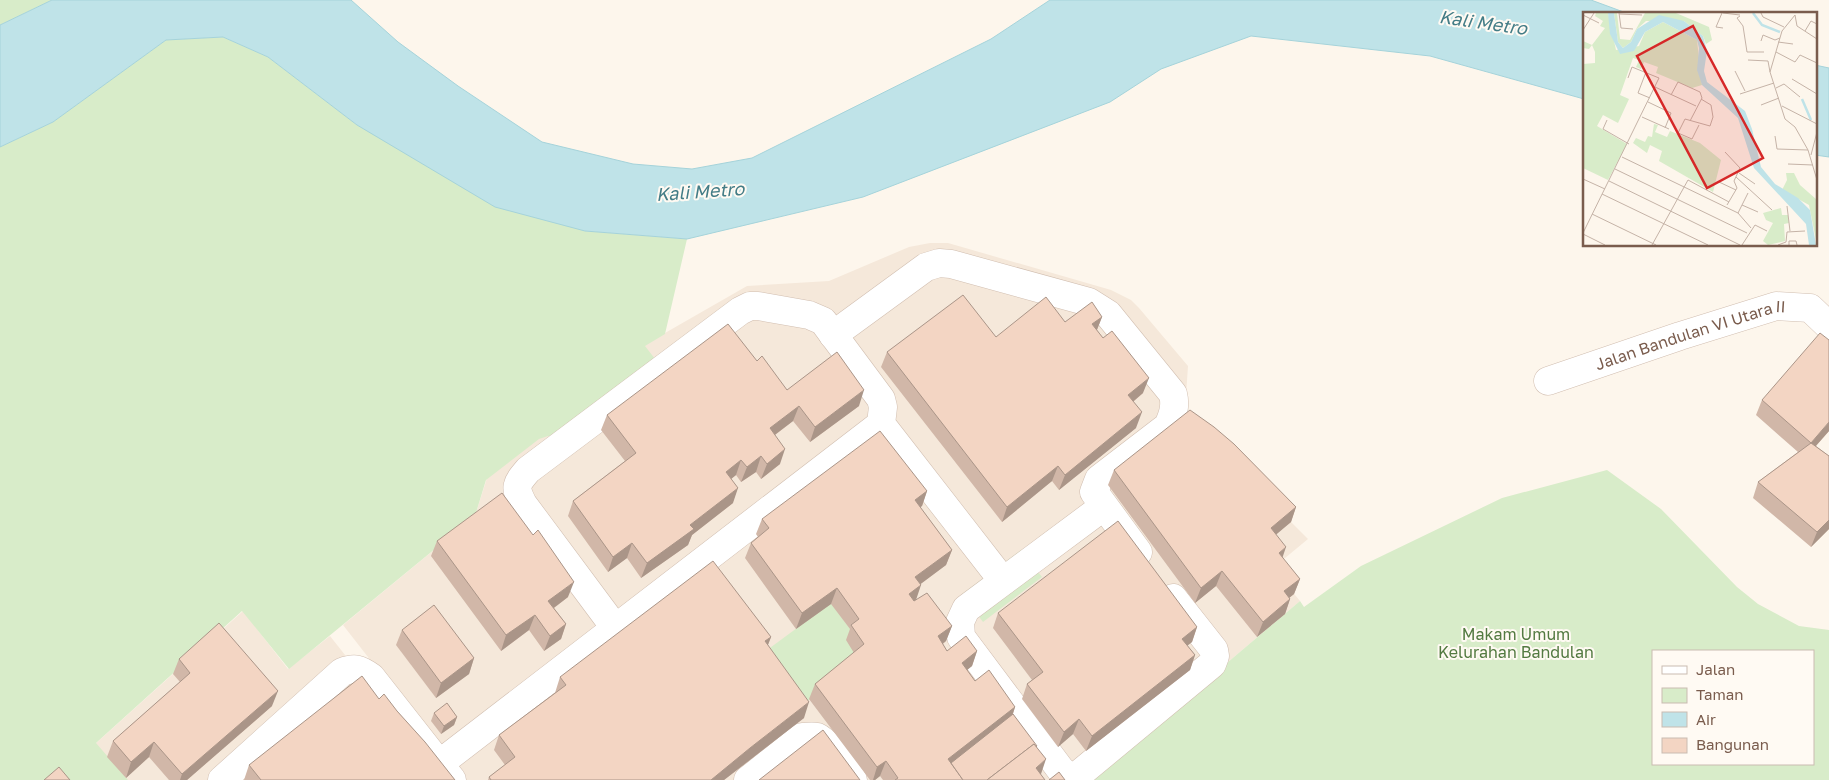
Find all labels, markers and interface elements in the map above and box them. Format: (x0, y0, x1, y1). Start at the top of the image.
water label: Kali Metro (1438, 5, 1530, 39)
inset map (1583, 12, 1816, 246)
water label: Kali Metro (655, 177, 746, 205)
street label: Jalan Bandulan VI Utara II (1592, 296, 1786, 374)
park label: Makam Umum Kelurahan Bandulan (1438, 624, 1594, 662)
legend (1652, 650, 1814, 765)
text: Jalan (1696, 660, 1735, 678)
text: Taman (1696, 685, 1743, 703)
text: Air (1696, 710, 1716, 728)
text: Bangunan (1696, 735, 1769, 753)

